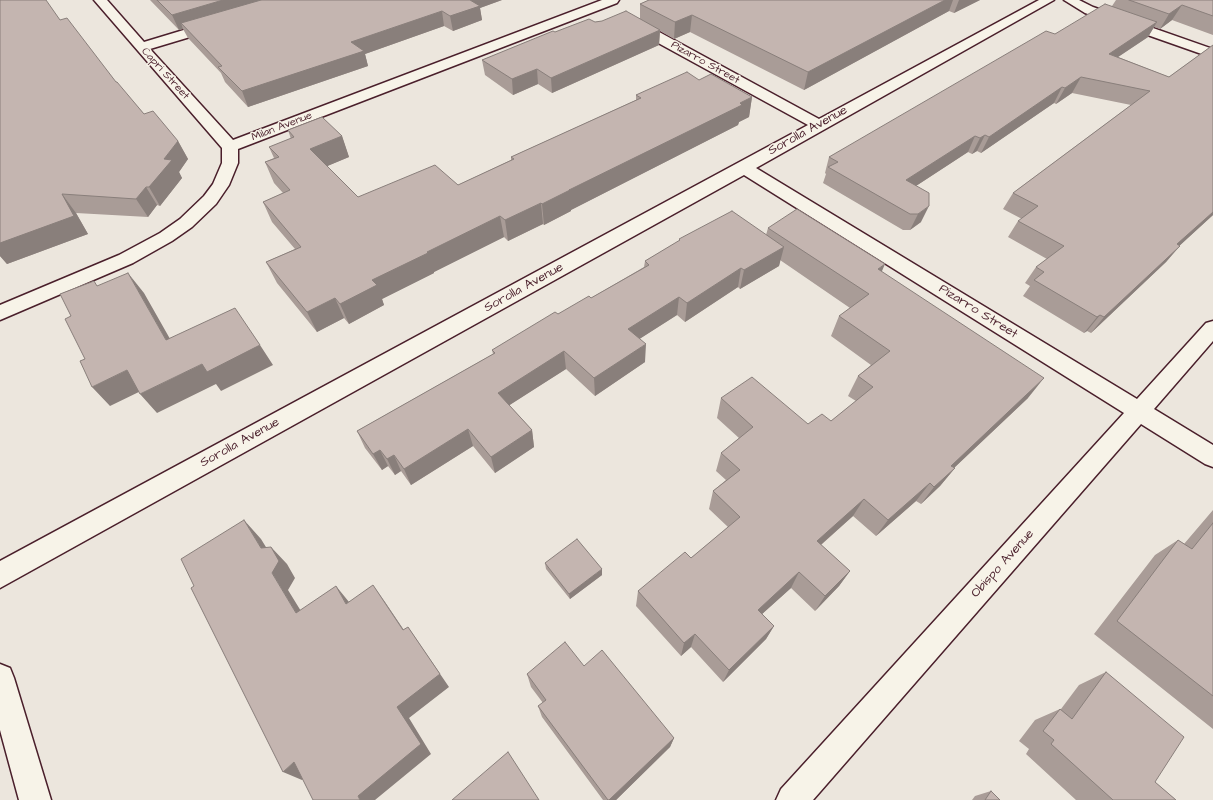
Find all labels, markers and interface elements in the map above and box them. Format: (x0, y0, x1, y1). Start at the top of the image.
street label: Pizarro Street (668, 39, 742, 87)
street label: Capri Street (138, 45, 192, 103)
street label: Sorolla Avenue (766, 103, 850, 159)
street label: Milan Avenue (250, 109, 314, 145)
street label: Sorolla Avenue (482, 260, 566, 316)
street label: Pizarro Street (936, 281, 1020, 343)
street label: Sorolla Avenue (198, 415, 282, 471)
street label: Obispo Avenue (968, 527, 1038, 601)

